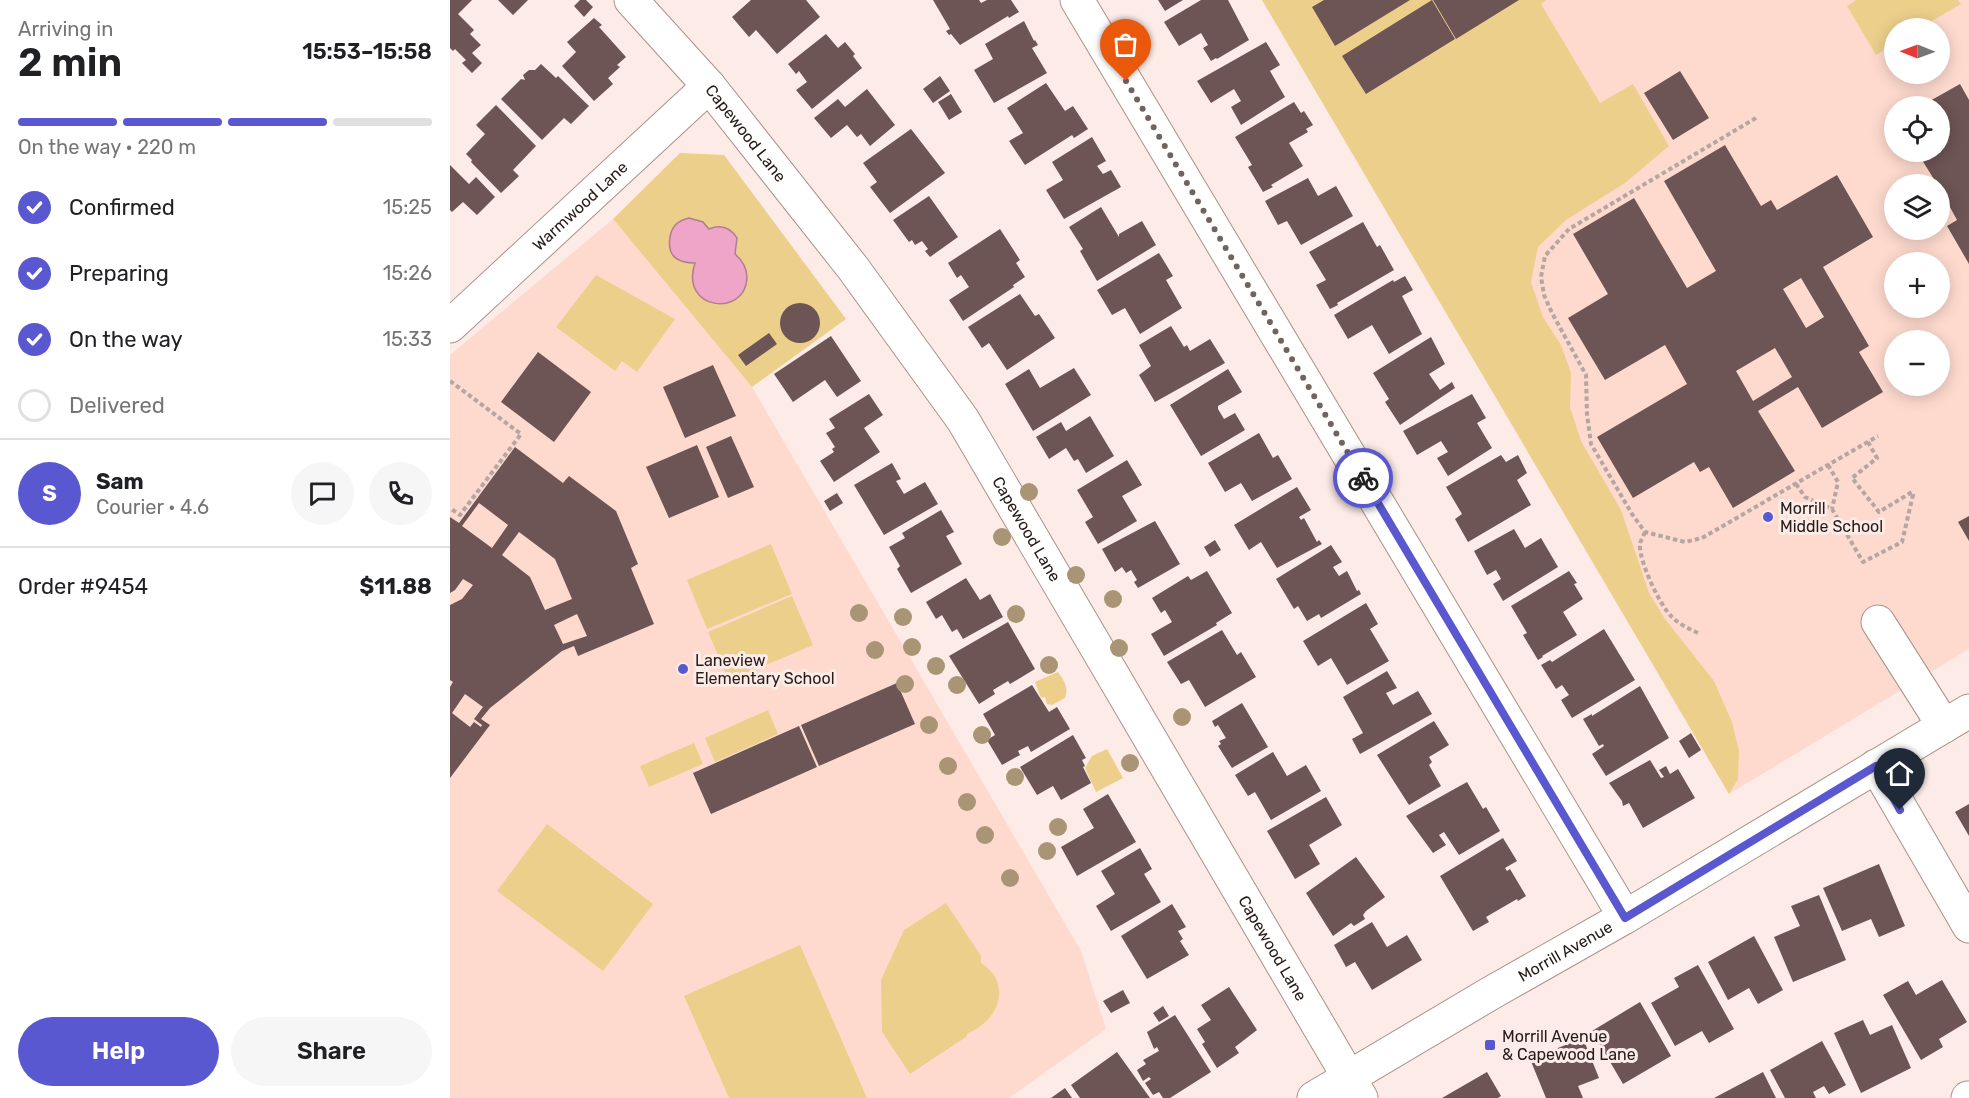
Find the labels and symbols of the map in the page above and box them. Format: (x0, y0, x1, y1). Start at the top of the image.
north arrow (1884, 18, 1950, 84)
pin (1100, 19, 1151, 81)
street label: Capewood Lane (701, 81, 790, 186)
street label: Warmwood Lane (529, 157, 632, 255)
courier (1333, 448, 1393, 508)
street label: Capewood Lane (988, 473, 1065, 585)
place label: Morrill Middle School (1780, 499, 1883, 536)
marker: Morrill Middle School (1761, 510, 1775, 524)
place label: Laneview Elementary School (695, 651, 835, 688)
marker: Laneview Elementary School (676, 662, 690, 676)
pin (1874, 748, 1925, 810)
street label: Capewood Lane (1234, 892, 1311, 1004)
street label: Morrill Avenue (1515, 917, 1616, 986)
place label: Morrill Avenue & Capewood Lane (1502, 1027, 1636, 1064)
marker: Morrill Avenue & Capewood Lane (1483, 1038, 1497, 1052)

